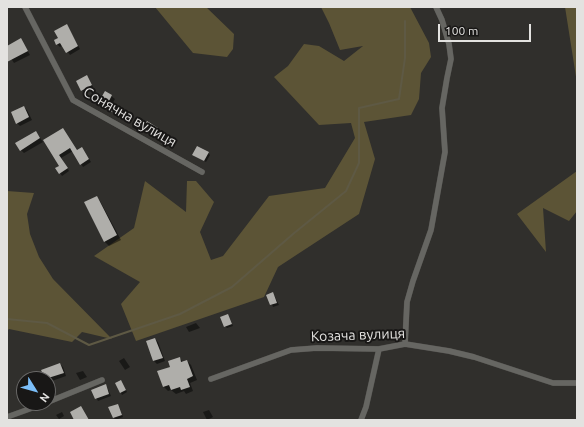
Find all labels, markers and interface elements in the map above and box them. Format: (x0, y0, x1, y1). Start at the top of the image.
scale bar (440, 16, 533, 42)
text: 100 m (445, 24, 478, 37)
street label: Сонячна вулиця (80, 84, 180, 150)
street label: Козача вулиця (311, 325, 405, 345)
north arrow (16, 371, 56, 411)
text: N (38, 391, 52, 405)

